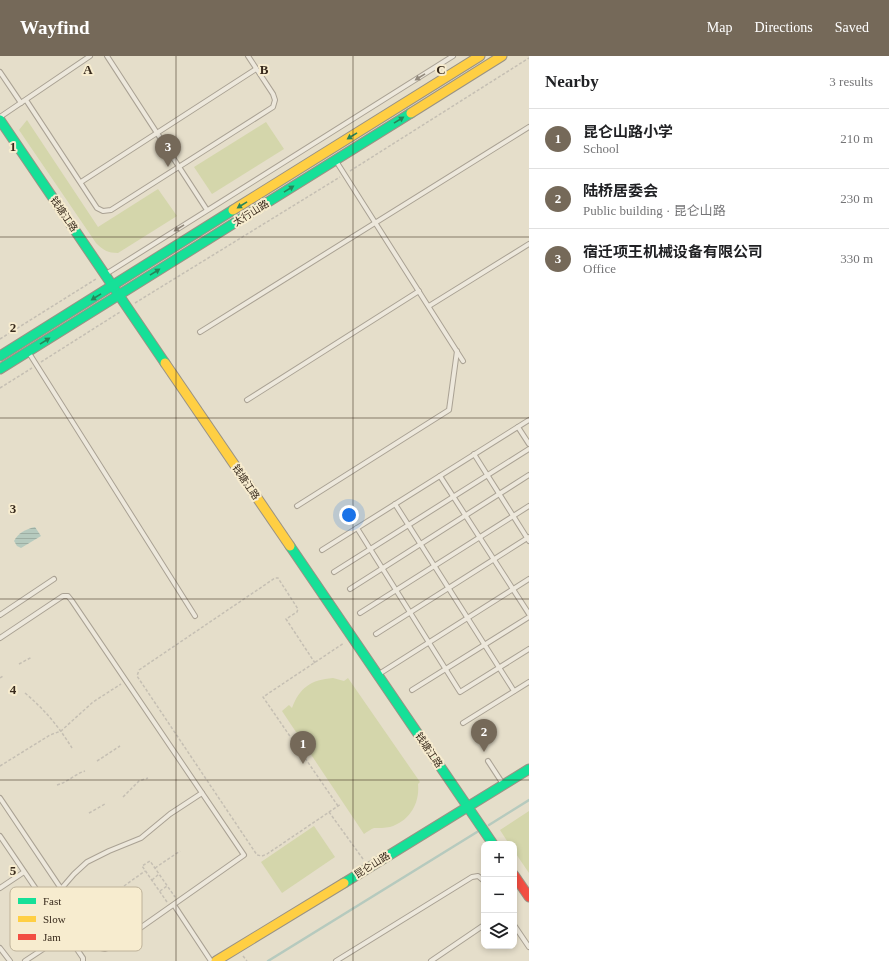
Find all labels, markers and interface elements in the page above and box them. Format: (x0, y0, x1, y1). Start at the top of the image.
text: Wayfind (20, 17, 90, 38)
text: Map (707, 20, 732, 35)
text: Directions (754, 20, 813, 35)
text: Saved (835, 20, 869, 35)
text: A (83, 62, 93, 77)
text: B (260, 62, 269, 77)
text: C (436, 62, 446, 77)
text: Nearby (545, 72, 599, 91)
one-way arrow (414, 73, 426, 80)
text: 3 results (829, 74, 873, 89)
one-way arrow (394, 116, 405, 124)
text: 昆仑山路小学 (583, 124, 673, 140)
text: 1 (555, 131, 561, 146)
text: 210 m (840, 131, 873, 146)
one-way arrow (346, 133, 358, 140)
pin: 3 (155, 134, 181, 167)
text: 1 (10, 139, 16, 154)
text: School (583, 141, 619, 156)
text: 陆桥居委会 (583, 183, 658, 199)
one-way arrow (283, 185, 295, 192)
text: 2 (555, 191, 561, 206)
text: 230 m (840, 191, 873, 206)
street label: 钱塘江路 (48, 194, 80, 234)
street label: 太行山路 (231, 198, 271, 228)
one-way arrow (236, 202, 248, 209)
text: Public building · 昆仑山路 (583, 203, 726, 218)
one-way arrow (173, 224, 185, 231)
text: 宿迁项王机械设备有限公司 (583, 244, 763, 260)
text: 3 (555, 251, 561, 266)
text: 330 m (840, 251, 873, 266)
text: Office (583, 261, 616, 276)
one-way arrow (149, 269, 161, 276)
one-way arrow (90, 293, 102, 300)
text: 2 (10, 320, 16, 335)
one-way arrow (39, 338, 51, 345)
street label: 钱塘江路 (230, 462, 262, 502)
text: 3 (10, 501, 17, 516)
your location (339, 505, 359, 525)
text: 4 (10, 682, 17, 697)
pin: 2 (471, 719, 497, 752)
street label: 钱塘江路 (413, 730, 445, 770)
pin: 1 (290, 731, 316, 764)
map controls (481, 841, 517, 949)
button: + (481, 841, 517, 877)
street label: 昆仑山路 (352, 850, 392, 880)
text: 5 (10, 863, 17, 878)
button: − (481, 877, 517, 913)
legend (10, 887, 142, 951)
text: Fast (43, 895, 61, 907)
text: Slow (43, 913, 66, 925)
button: layers (481, 913, 517, 949)
text: Jam (43, 931, 61, 943)

